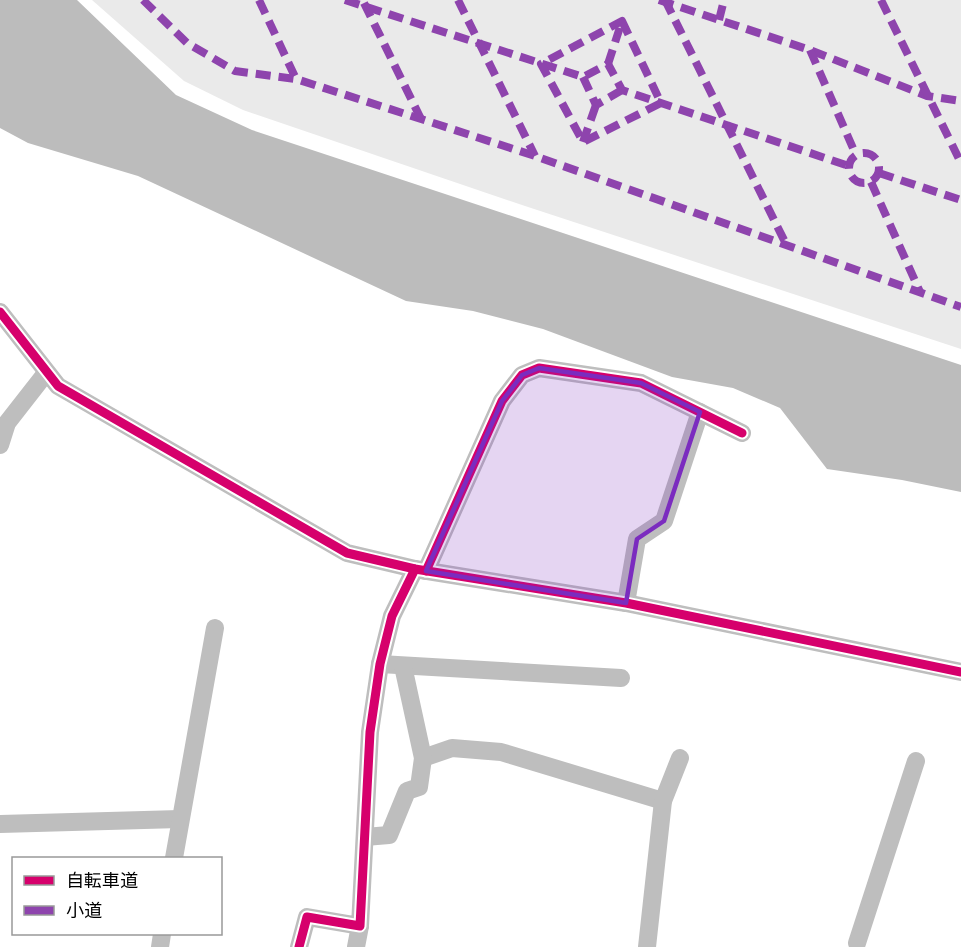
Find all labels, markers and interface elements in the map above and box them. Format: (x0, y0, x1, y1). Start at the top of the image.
legend (12, 857, 222, 935)
text: 自転車道 (66, 869, 138, 891)
text: 小道 (66, 899, 102, 921)

